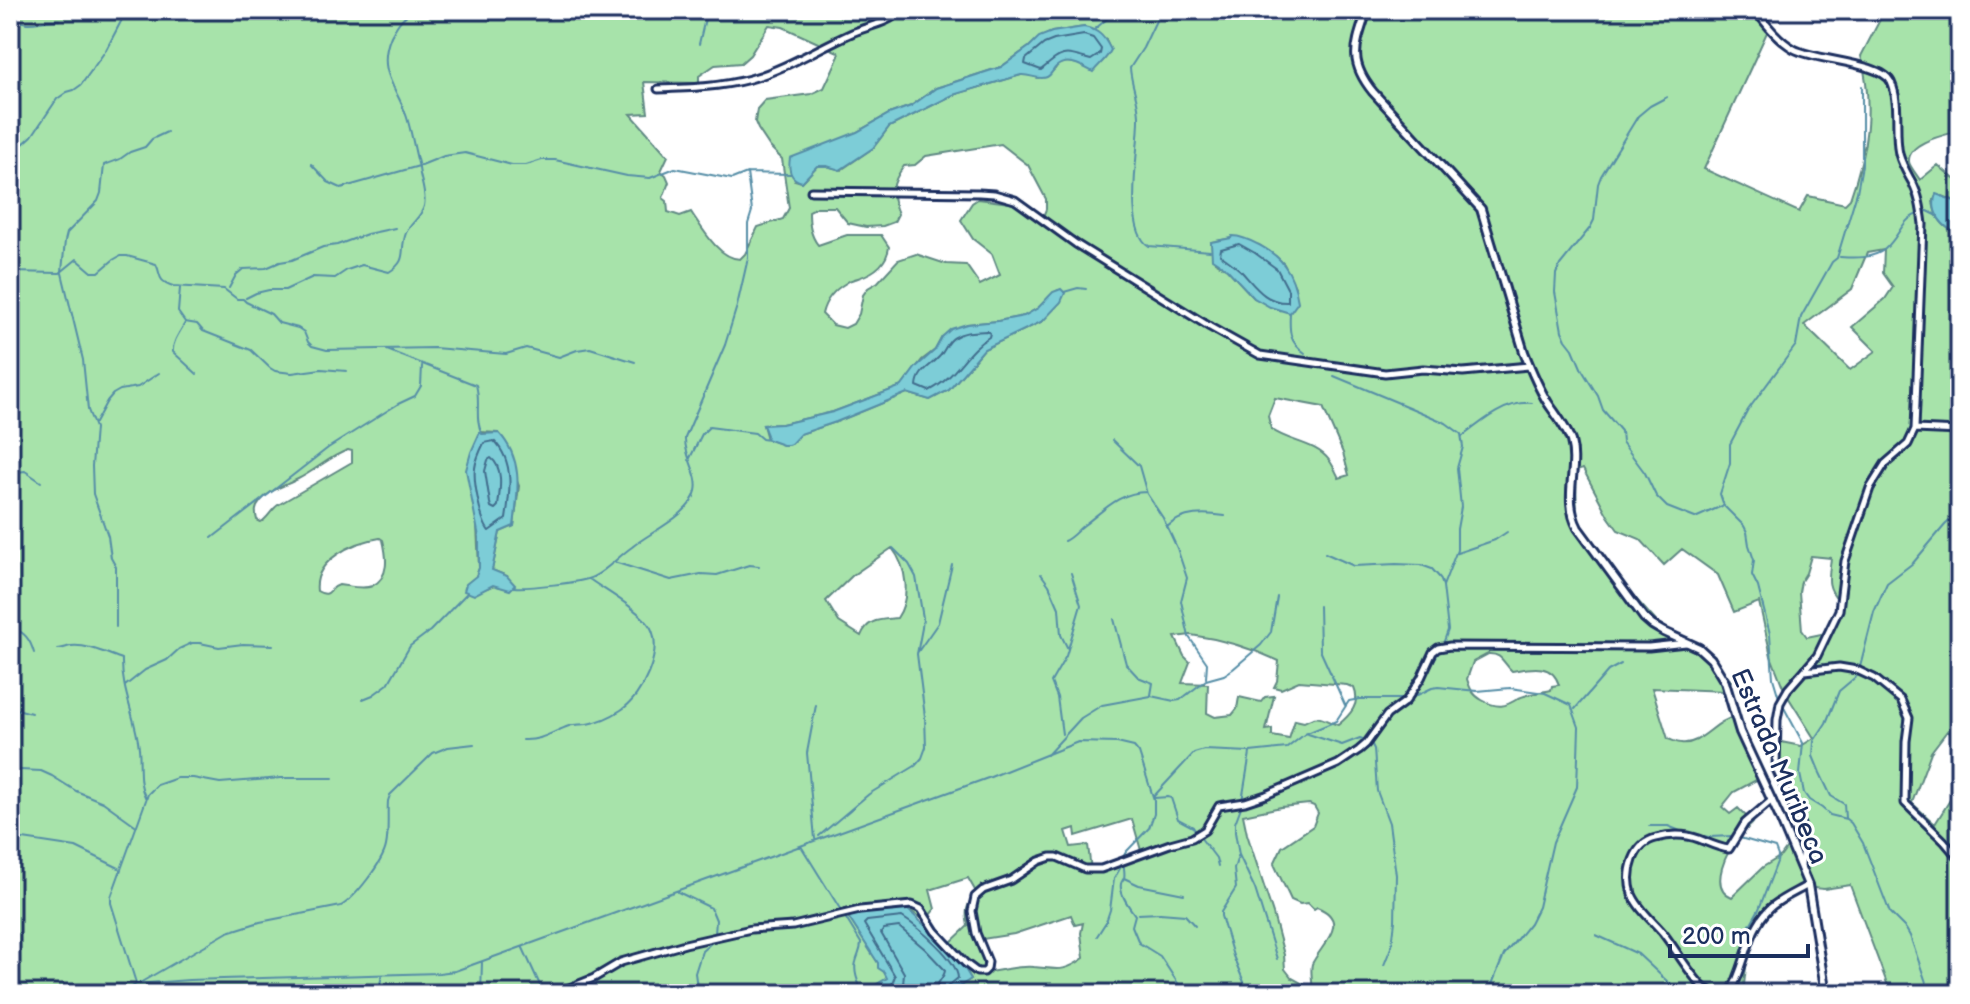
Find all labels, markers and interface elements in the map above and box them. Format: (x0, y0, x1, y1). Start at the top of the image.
street label: Estrada Muribeca (1723, 664, 1834, 869)
scale bar (1670, 908, 1808, 958)
text: 200 m (1682, 922, 1751, 951)

